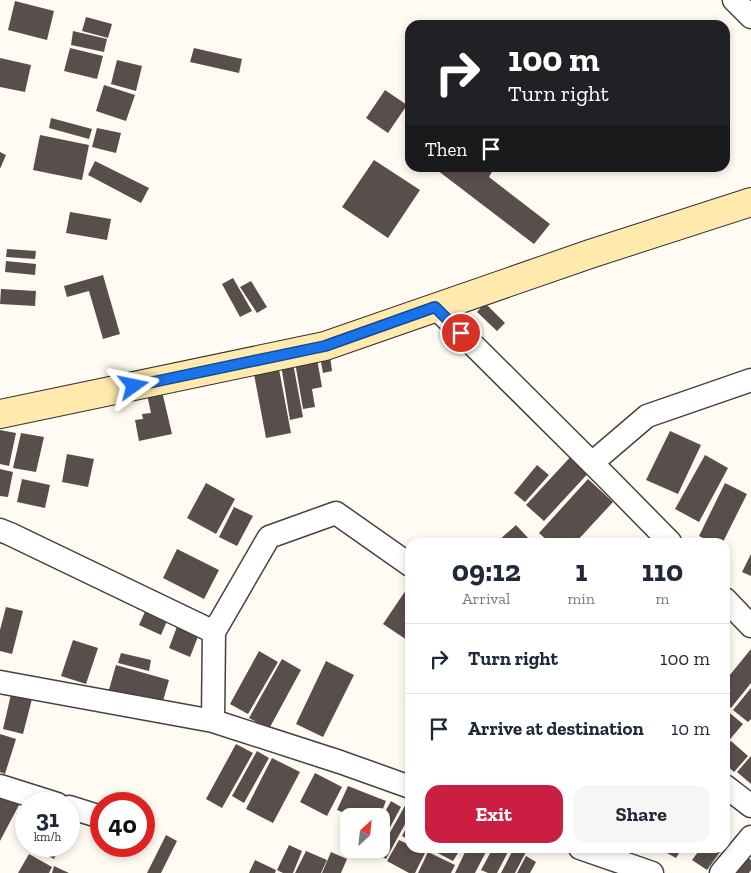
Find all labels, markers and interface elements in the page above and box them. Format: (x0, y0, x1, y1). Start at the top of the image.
text: 100 m (508, 38, 600, 80)
icon: right (425, 40, 490, 105)
text: Turn right (508, 80, 609, 107)
icon: arrive (477, 135, 505, 163)
text: Then (425, 138, 467, 161)
pin (440, 312, 482, 354)
icon: arrive (447, 319, 475, 347)
position arrow (107, 359, 159, 411)
text: 09:12 (452, 553, 521, 589)
text: 1 (575, 553, 587, 589)
text: 110 (642, 553, 683, 589)
text: Arrival (462, 589, 510, 608)
text: min (568, 589, 595, 608)
text: m (656, 589, 669, 608)
icon: right (425, 645, 453, 673)
text: Turn right (468, 647, 558, 670)
text: 100 m (660, 647, 710, 670)
icon: arrive (425, 715, 453, 743)
text: Arrive at destination (468, 717, 644, 740)
text: 10 m (671, 717, 710, 740)
button: Exit (425, 785, 563, 843)
button: Share (573, 785, 710, 843)
speed limit sign: 40 (90, 792, 155, 857)
text: 31 (36, 803, 59, 833)
north arrow (340, 808, 390, 858)
map controls (340, 808, 390, 858)
text: km/h (34, 830, 61, 844)

